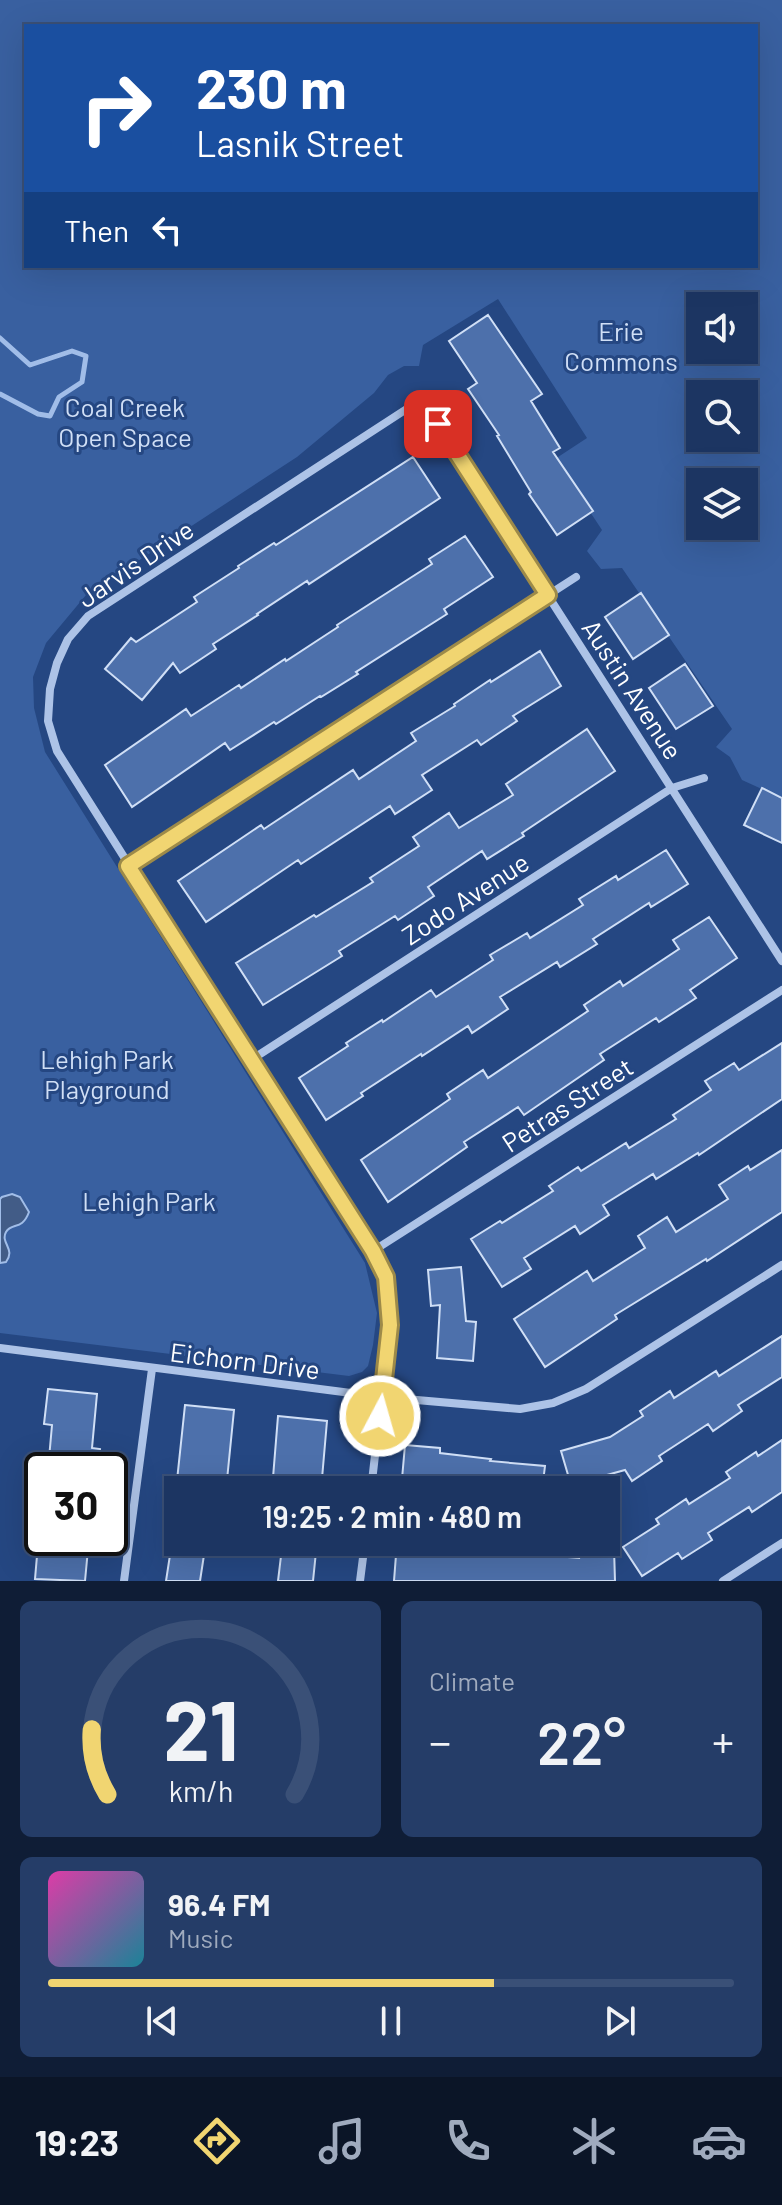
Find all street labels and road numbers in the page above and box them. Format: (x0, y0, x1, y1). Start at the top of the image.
street label: Jarvis Drive (71, 513, 199, 613)
street label: Austin Avenue (576, 613, 690, 765)
street label: Zodo Avenue (396, 846, 534, 950)
street label: Petras Street (496, 1050, 638, 1158)
street label: Eichorn Drive (168, 1335, 322, 1385)

